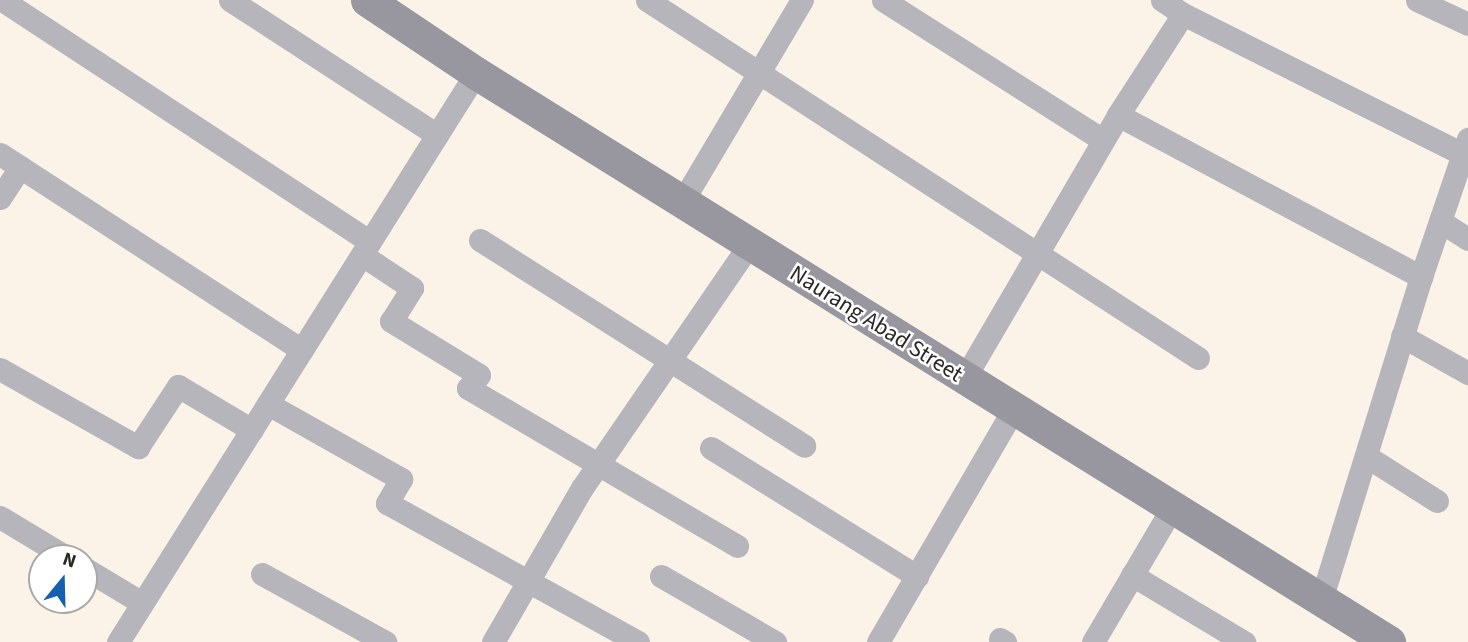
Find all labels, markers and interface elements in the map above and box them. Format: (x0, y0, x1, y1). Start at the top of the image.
street label: Naurang Abad Street (785, 260, 967, 388)
north arrow (28, 544, 98, 614)
text: N (59, 546, 80, 575)

